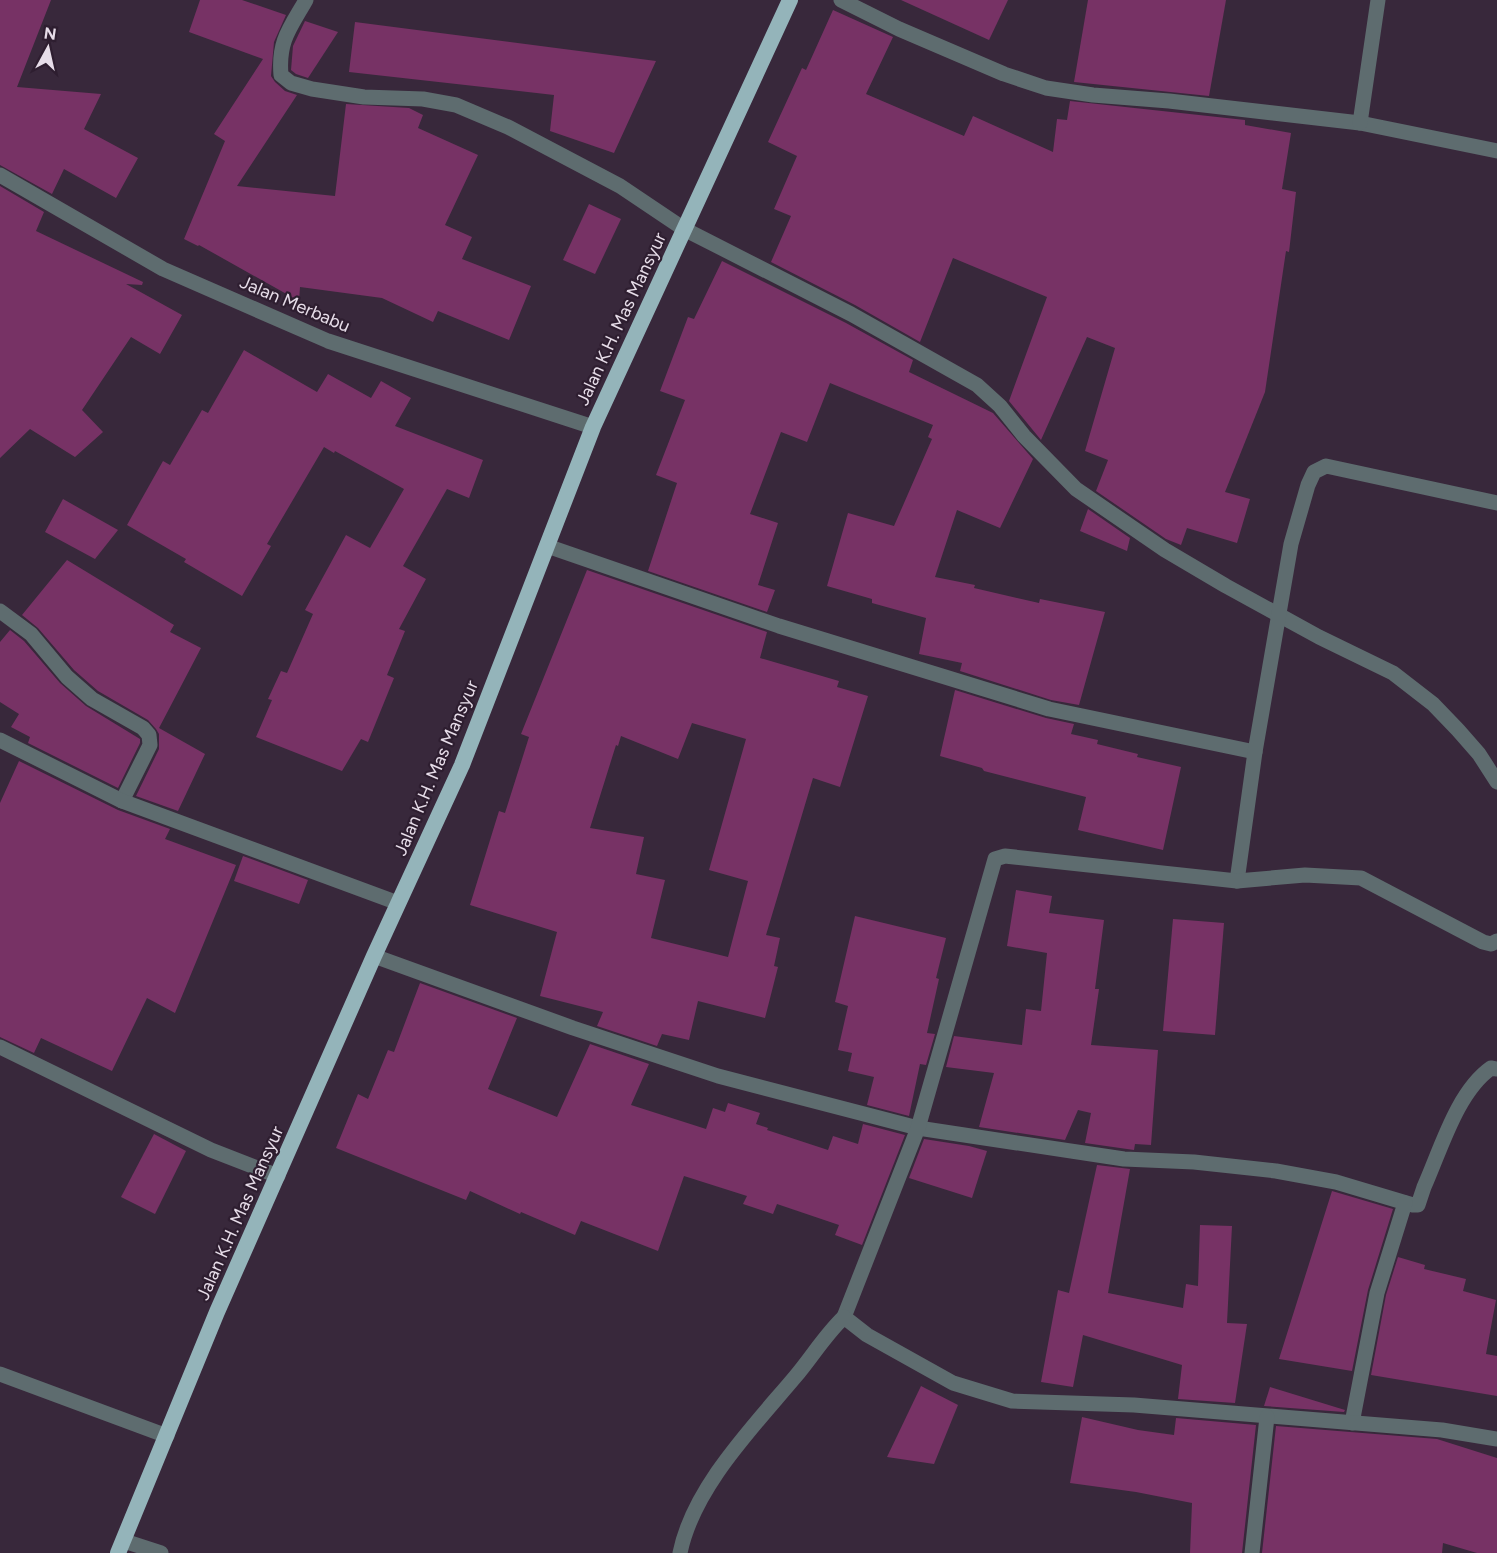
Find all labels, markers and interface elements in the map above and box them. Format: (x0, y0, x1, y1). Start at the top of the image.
north arrow (18, 18, 78, 78)
text: N (43, 23, 57, 44)
street label: Jalan K.H. Mas Mansyur (571, 229, 671, 409)
street label: Jalan Merbabu (237, 271, 353, 337)
street label: Jalan K.H. Mas Mansyur (389, 677, 483, 859)
street label: Jalan K.H. Mas Mansyur (192, 1123, 288, 1303)

